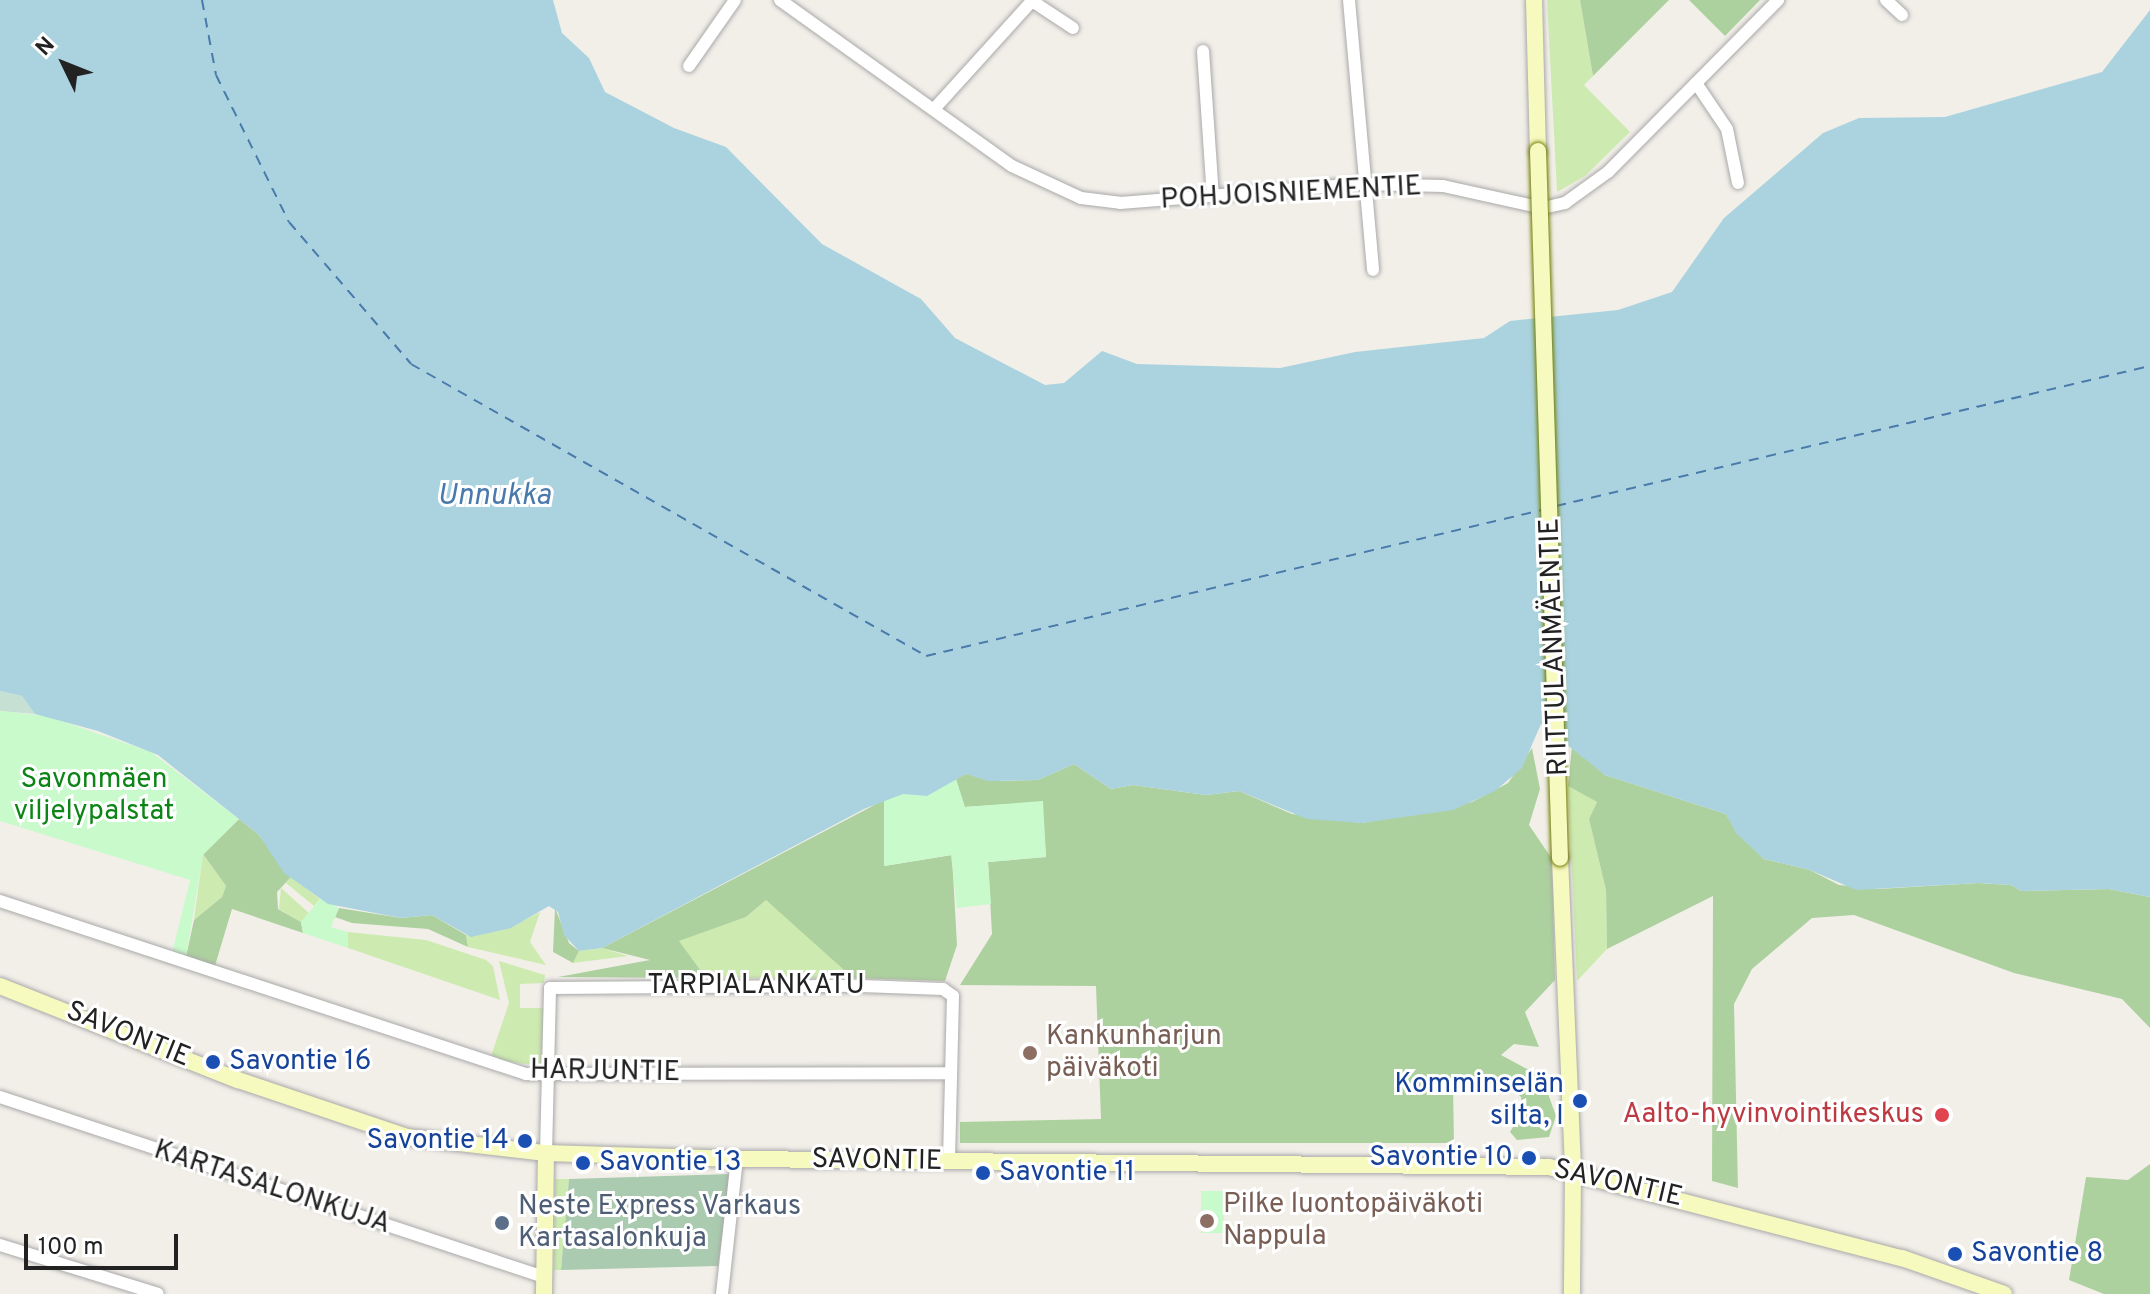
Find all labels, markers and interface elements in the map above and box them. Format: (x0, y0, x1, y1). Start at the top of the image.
north arrow (24, 24, 104, 104)
text: N (31, 32, 61, 62)
street label: POHJOISNIEMENTIE (1160, 170, 1422, 218)
water label: Unnukka (437, 479, 551, 515)
street label: RIITTULANMÄENTIE (1534, 517, 1576, 777)
park label: Savonmäen viljelypalstat (14, 763, 174, 829)
street label: TARPIALANKATU (647, 969, 865, 1003)
street label: SAVONTIE (61, 995, 195, 1075)
place label: Kankunharjun päiväkoti (1046, 1020, 1222, 1086)
marker: Kankunharjun päiväkoti (1021, 1044, 1039, 1062)
place label: Savontie 16 (229, 1045, 371, 1079)
marker: Savontie 16 (204, 1053, 222, 1071)
street label: HARJUNTIE (530, 1054, 680, 1090)
place label: Komminselän silta, I (1394, 1068, 1564, 1134)
marker: Komminselän silta, I (1571, 1092, 1589, 1110)
place label: Aalto-hyvinvointikeskus (1623, 1098, 1924, 1132)
marker: Aalto-hyvinvointikeskus (1931, 1104, 1953, 1126)
place label: Savontie 14 (366, 1124, 509, 1158)
marker: Savontie 14 (516, 1132, 534, 1150)
street label: KARTASALONKUJA (149, 1134, 395, 1242)
place label: Savontie 10 (1369, 1141, 1513, 1175)
street label: SAVONTIE (811, 1143, 943, 1179)
place label: Savontie 13 (599, 1146, 742, 1180)
marker: Savontie 10 (1520, 1149, 1538, 1167)
street label: SAVONTIE (1550, 1153, 1686, 1215)
marker: Savontie 13 (574, 1154, 592, 1172)
place label: Savontie 11 (999, 1156, 1135, 1190)
marker: Savontie 11 (974, 1164, 992, 1182)
place label: Pilke luontopäiväkoti Nappula (1223, 1188, 1483, 1254)
place label: Neste Express Varkaus Kartasalonkuja (518, 1190, 802, 1256)
marker: Pilke luontopäiväkoti Nappula (1198, 1212, 1216, 1230)
marker: Neste Express Varkaus Kartasalonkuja (493, 1214, 511, 1232)
scale bar (28, 1218, 182, 1268)
text: 100 m (38, 1233, 104, 1263)
place label: Savontie 8 (1971, 1237, 2103, 1271)
marker: Savontie 8 (1946, 1245, 1964, 1263)

